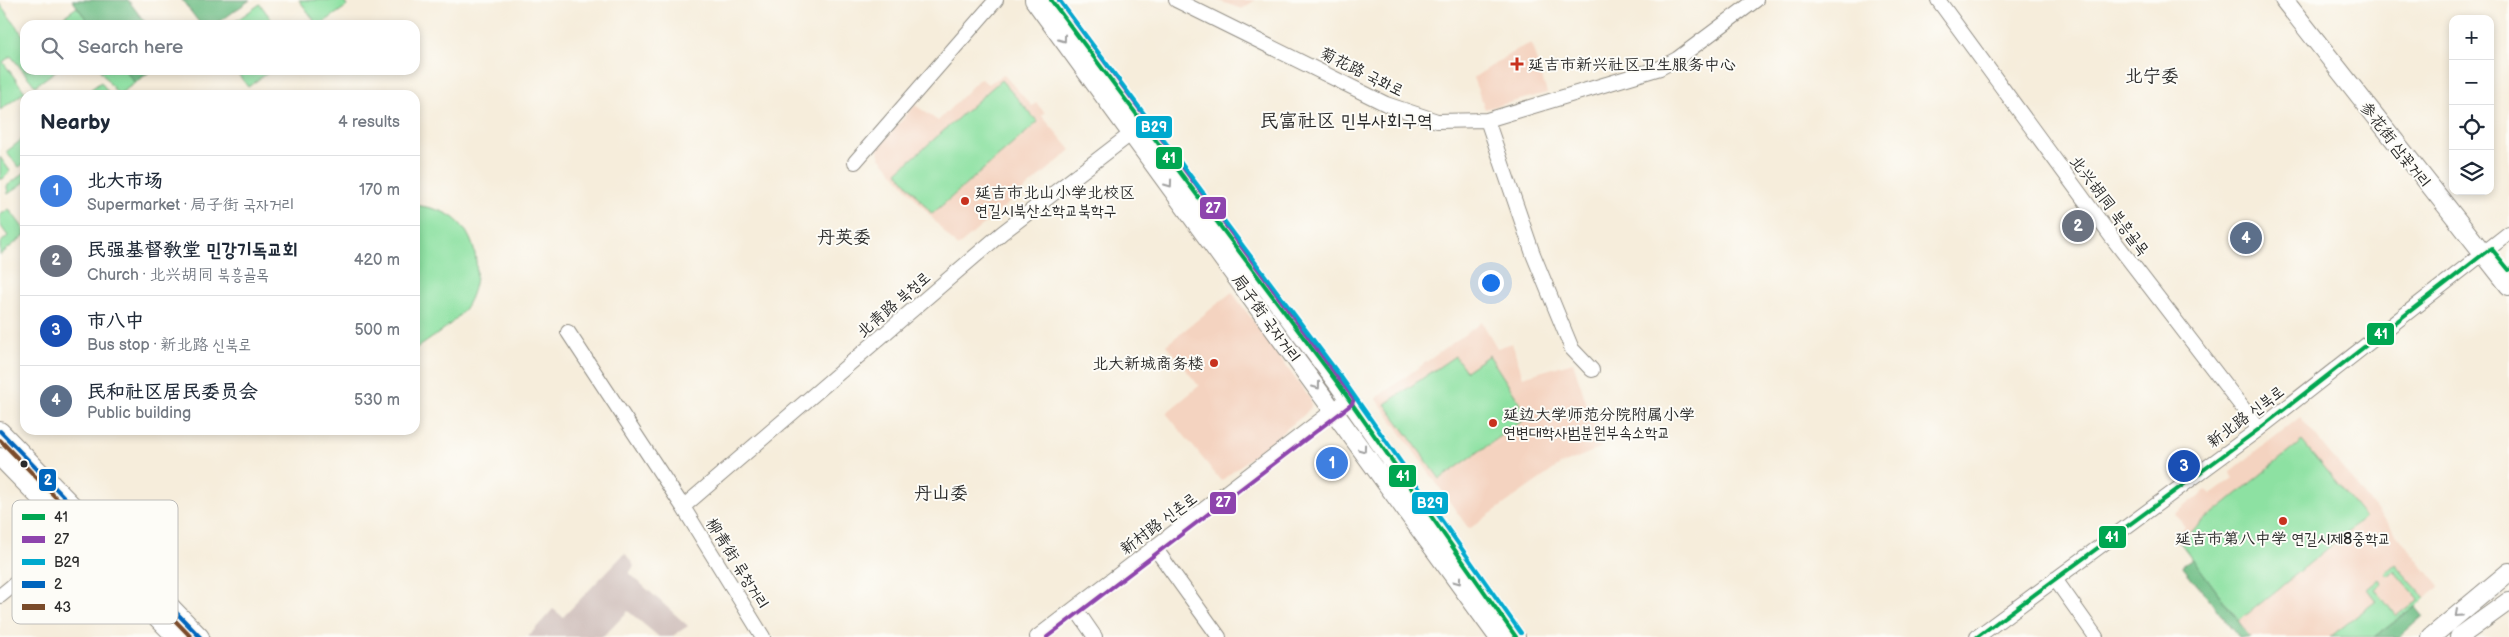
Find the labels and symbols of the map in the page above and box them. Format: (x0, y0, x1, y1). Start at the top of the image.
one-way arrow (1057, 33, 1066, 43)
street label: 菊花路 국화로 (1316, 44, 1406, 101)
place label: 延吉市新兴社区卫生服务中心 (1528, 56, 1736, 75)
marker: 延吉市新兴社区卫生服务中心 (1510, 57, 1524, 71)
district label: 北宁委 (2125, 66, 2179, 87)
street label: 参花街 삼꽃거리 (2355, 98, 2434, 192)
district label: 民富社区 민부사회구역 (1260, 110, 1432, 133)
line badge: B29 (1135, 115, 1173, 139)
text: B29 (1141, 119, 1167, 136)
line badge: 41 (1155, 146, 1183, 170)
text: 41 (1162, 150, 1176, 167)
street label: 北兴胡同 북흥골목 (2065, 152, 2152, 259)
one-way arrow (1163, 178, 1172, 188)
place label: 延吉市北山小学北校区 연길시북산소학교북학구 (975, 184, 1135, 221)
marker: 延吉市北山小学北校区 연길시북산소학교북학구 (959, 195, 971, 207)
line badge: 27 (1199, 196, 1227, 220)
text: 27 (1205, 200, 1221, 217)
pin: 2 (2062, 207, 2094, 245)
pin: 4 (2230, 219, 2262, 257)
district label: 丹英委 (817, 227, 871, 248)
street label: 北青路 북청로 (853, 268, 935, 342)
your location (1478, 270, 1504, 296)
street label: 局子街 국자거리 (1228, 271, 1304, 366)
line badge: 41 (2366, 322, 2395, 346)
text: 41 (2374, 326, 2388, 343)
place label: 北大新城商务楼 (1092, 355, 1204, 374)
marker: 北大新城商务楼 (1208, 357, 1220, 369)
one-way arrow (1311, 380, 1320, 390)
street label: 新北路 신북로 (2204, 382, 2288, 452)
place label: 延边大学师范分院附属小学 연변대학사범분원부속소학교 (1503, 406, 1695, 443)
marker: 延边大学师范分院附属小学 연변대학사범분원부속소학교 (1487, 417, 1499, 429)
one-way arrow (1357, 443, 1366, 453)
pin: 1 (1316, 444, 1348, 482)
pin: 3 (2168, 447, 2200, 485)
unlabelled marker (19, 459, 29, 469)
line badge: 41 (1388, 464, 1417, 488)
line badge: 2 (38, 468, 57, 492)
text: 41 (1396, 468, 1410, 485)
text: 2 (44, 472, 53, 489)
district label: 丹山委 (914, 483, 968, 504)
street label: 新村路 신촌로 (1117, 489, 1201, 559)
line badge: 27 (1209, 491, 1237, 515)
line badge: B29 (1411, 491, 1449, 515)
text: 27 (1215, 494, 1231, 511)
text: B29 (1417, 495, 1443, 512)
legend (12, 500, 178, 624)
text: 41 (54, 509, 68, 526)
street label: 柳青街 류청거리 (701, 515, 772, 613)
marker: 延吉市第八中学 연길시제8중학교 (2277, 515, 2289, 527)
line badge: 41 (2098, 525, 2127, 549)
text: 41 (2105, 529, 2119, 546)
place label: 延吉市第八中学 연길시제8중학교 (2175, 530, 2391, 549)
text: 27 (54, 531, 69, 548)
text: B29 (54, 554, 80, 571)
one-way arrow (1452, 575, 1461, 585)
text: 2 (54, 576, 63, 593)
text: 43 (54, 599, 71, 616)
one-way arrow (2454, 609, 2463, 618)

